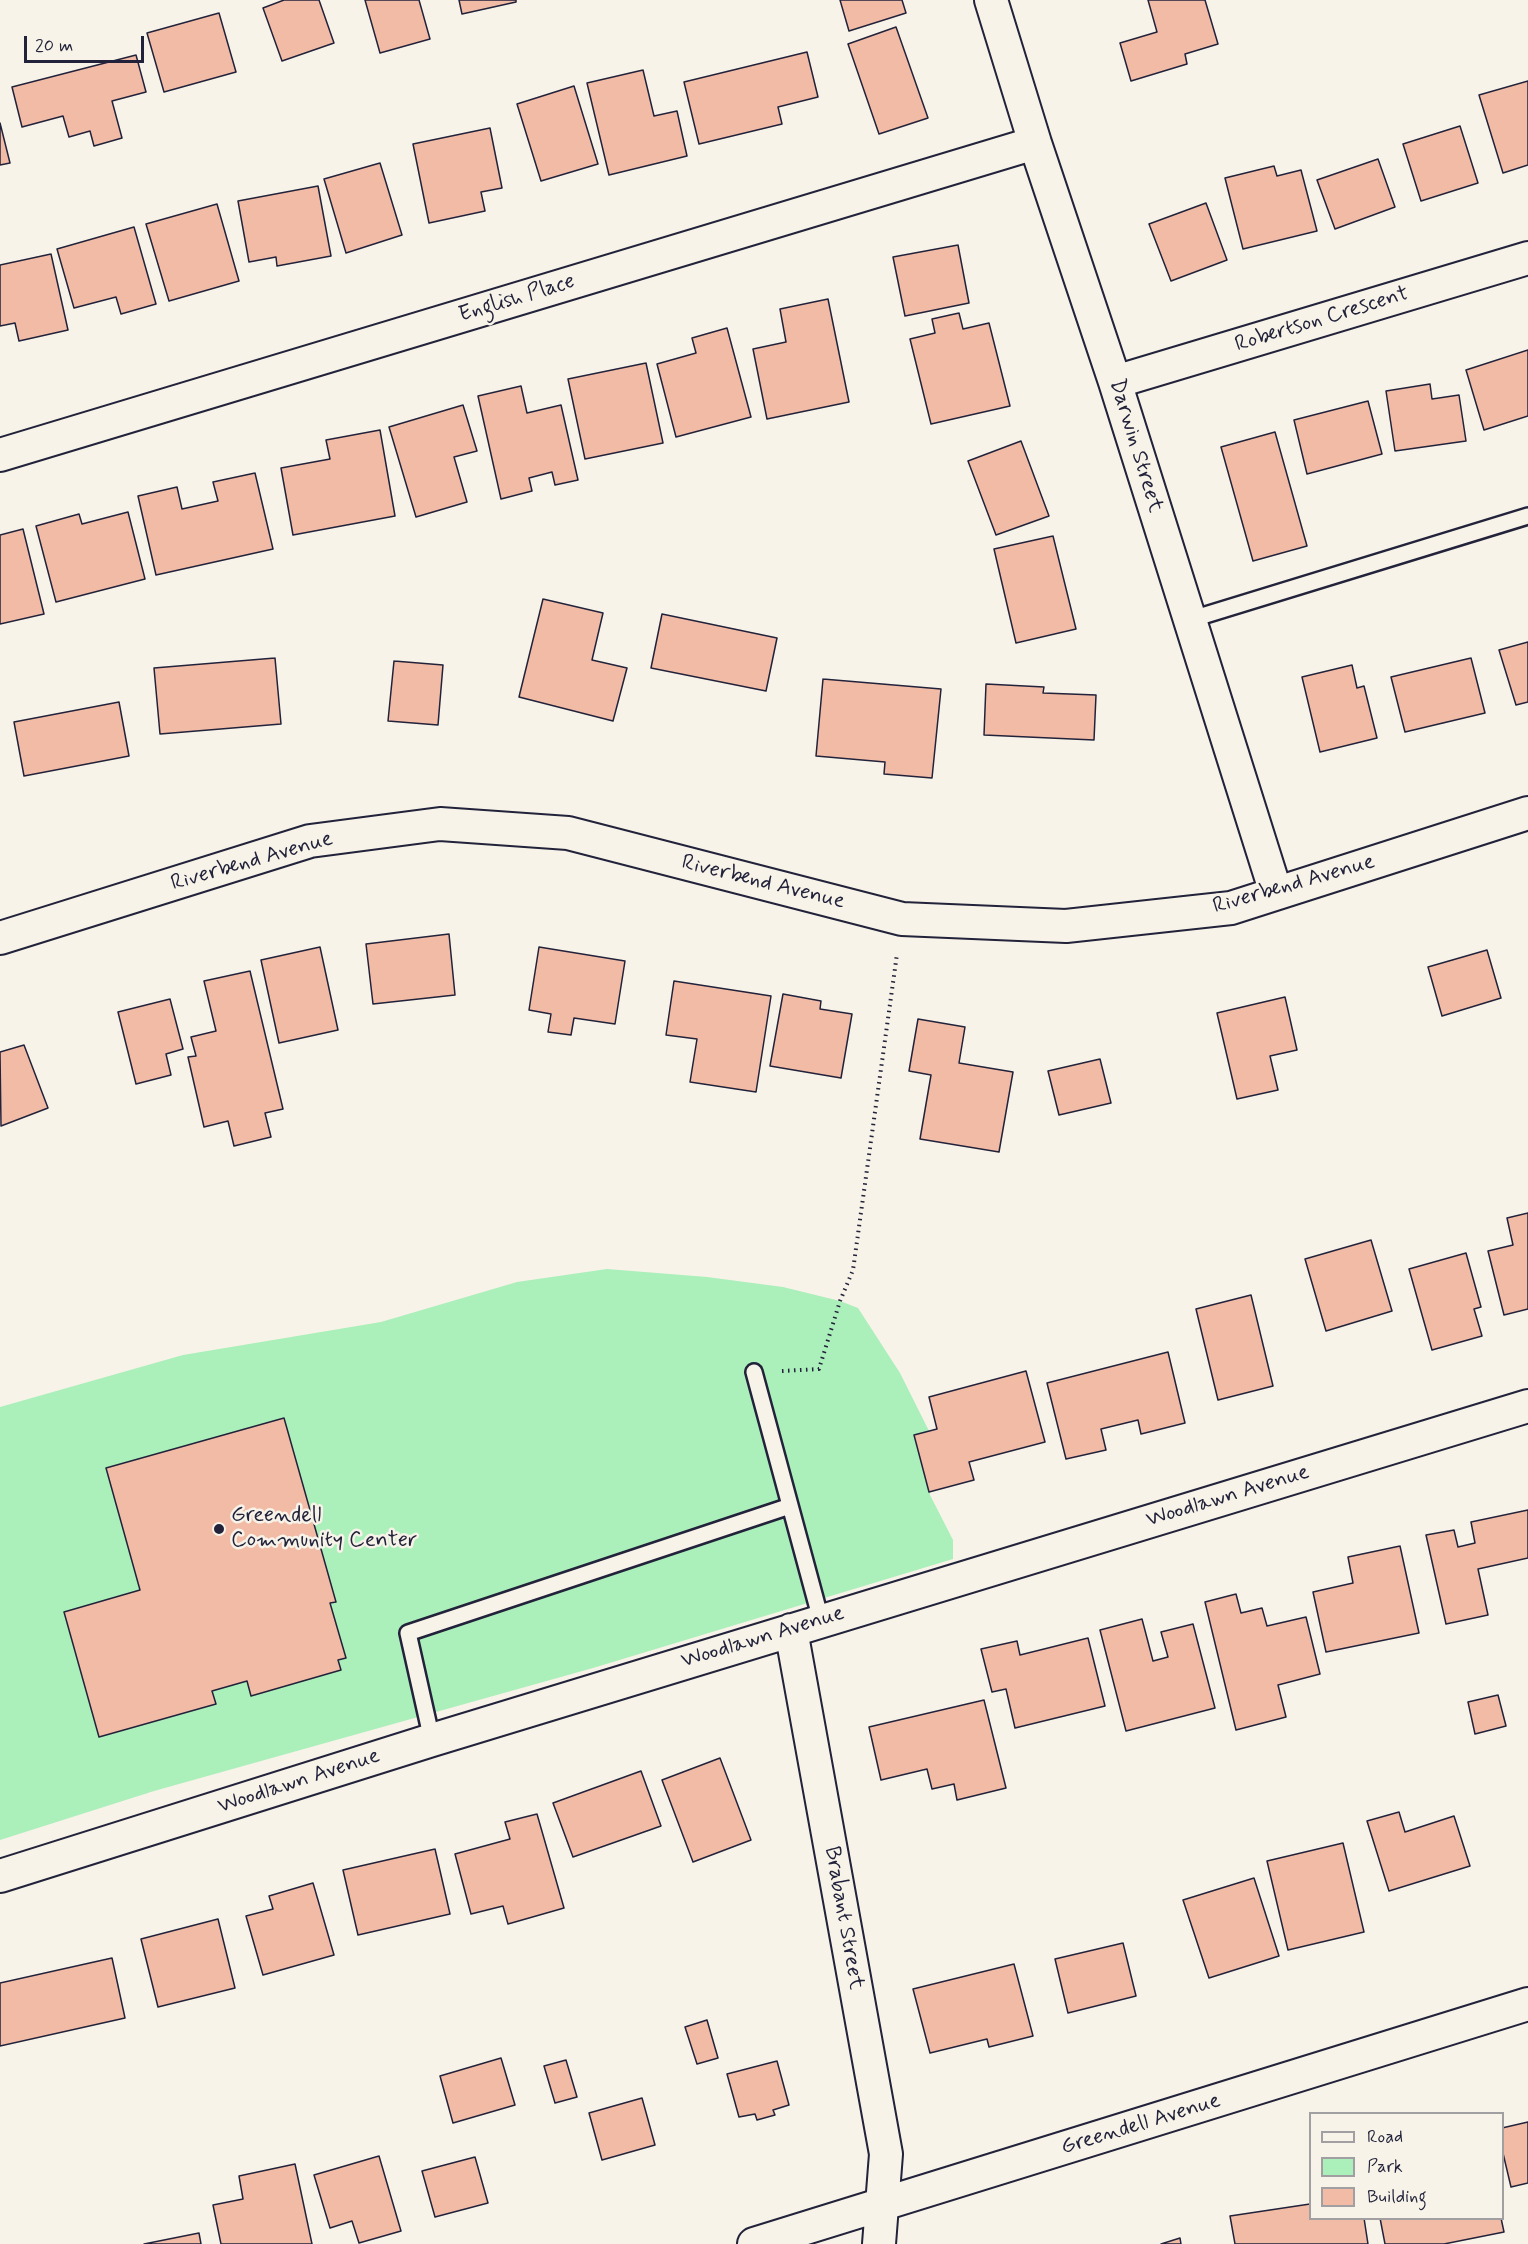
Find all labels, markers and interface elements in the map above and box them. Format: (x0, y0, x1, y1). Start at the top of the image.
scale bar (27, 24, 147, 62)
text: 20 m (35, 34, 73, 58)
street label: English Place (456, 269, 578, 329)
street label: Robertson Crescent (1232, 281, 1412, 359)
street label: Darwin Street (1102, 376, 1168, 516)
street label: Riverbend Avenue (168, 826, 336, 898)
street label: Riverbend Avenue (1210, 849, 1378, 921)
street label: Riverbend Avenue (679, 850, 847, 916)
street label: Woodlawn Avenue (1143, 1460, 1313, 1534)
place label: Greendell Community Center (231, 1503, 417, 1554)
marker: Greendell Community Center (212, 1522, 226, 1536)
street label: Woodlawn Avenue (678, 1601, 848, 1675)
street label: Woodlawn Avenue (215, 1743, 383, 1821)
street label: Brabant Street (817, 1844, 869, 1992)
street label: Greendell Avenue (1058, 2088, 1224, 2162)
legend (1309, 2112, 1504, 2220)
text: Road (1367, 2125, 1403, 2149)
text: Park (1367, 2155, 1403, 2179)
text: Building (1367, 2185, 1427, 2209)

